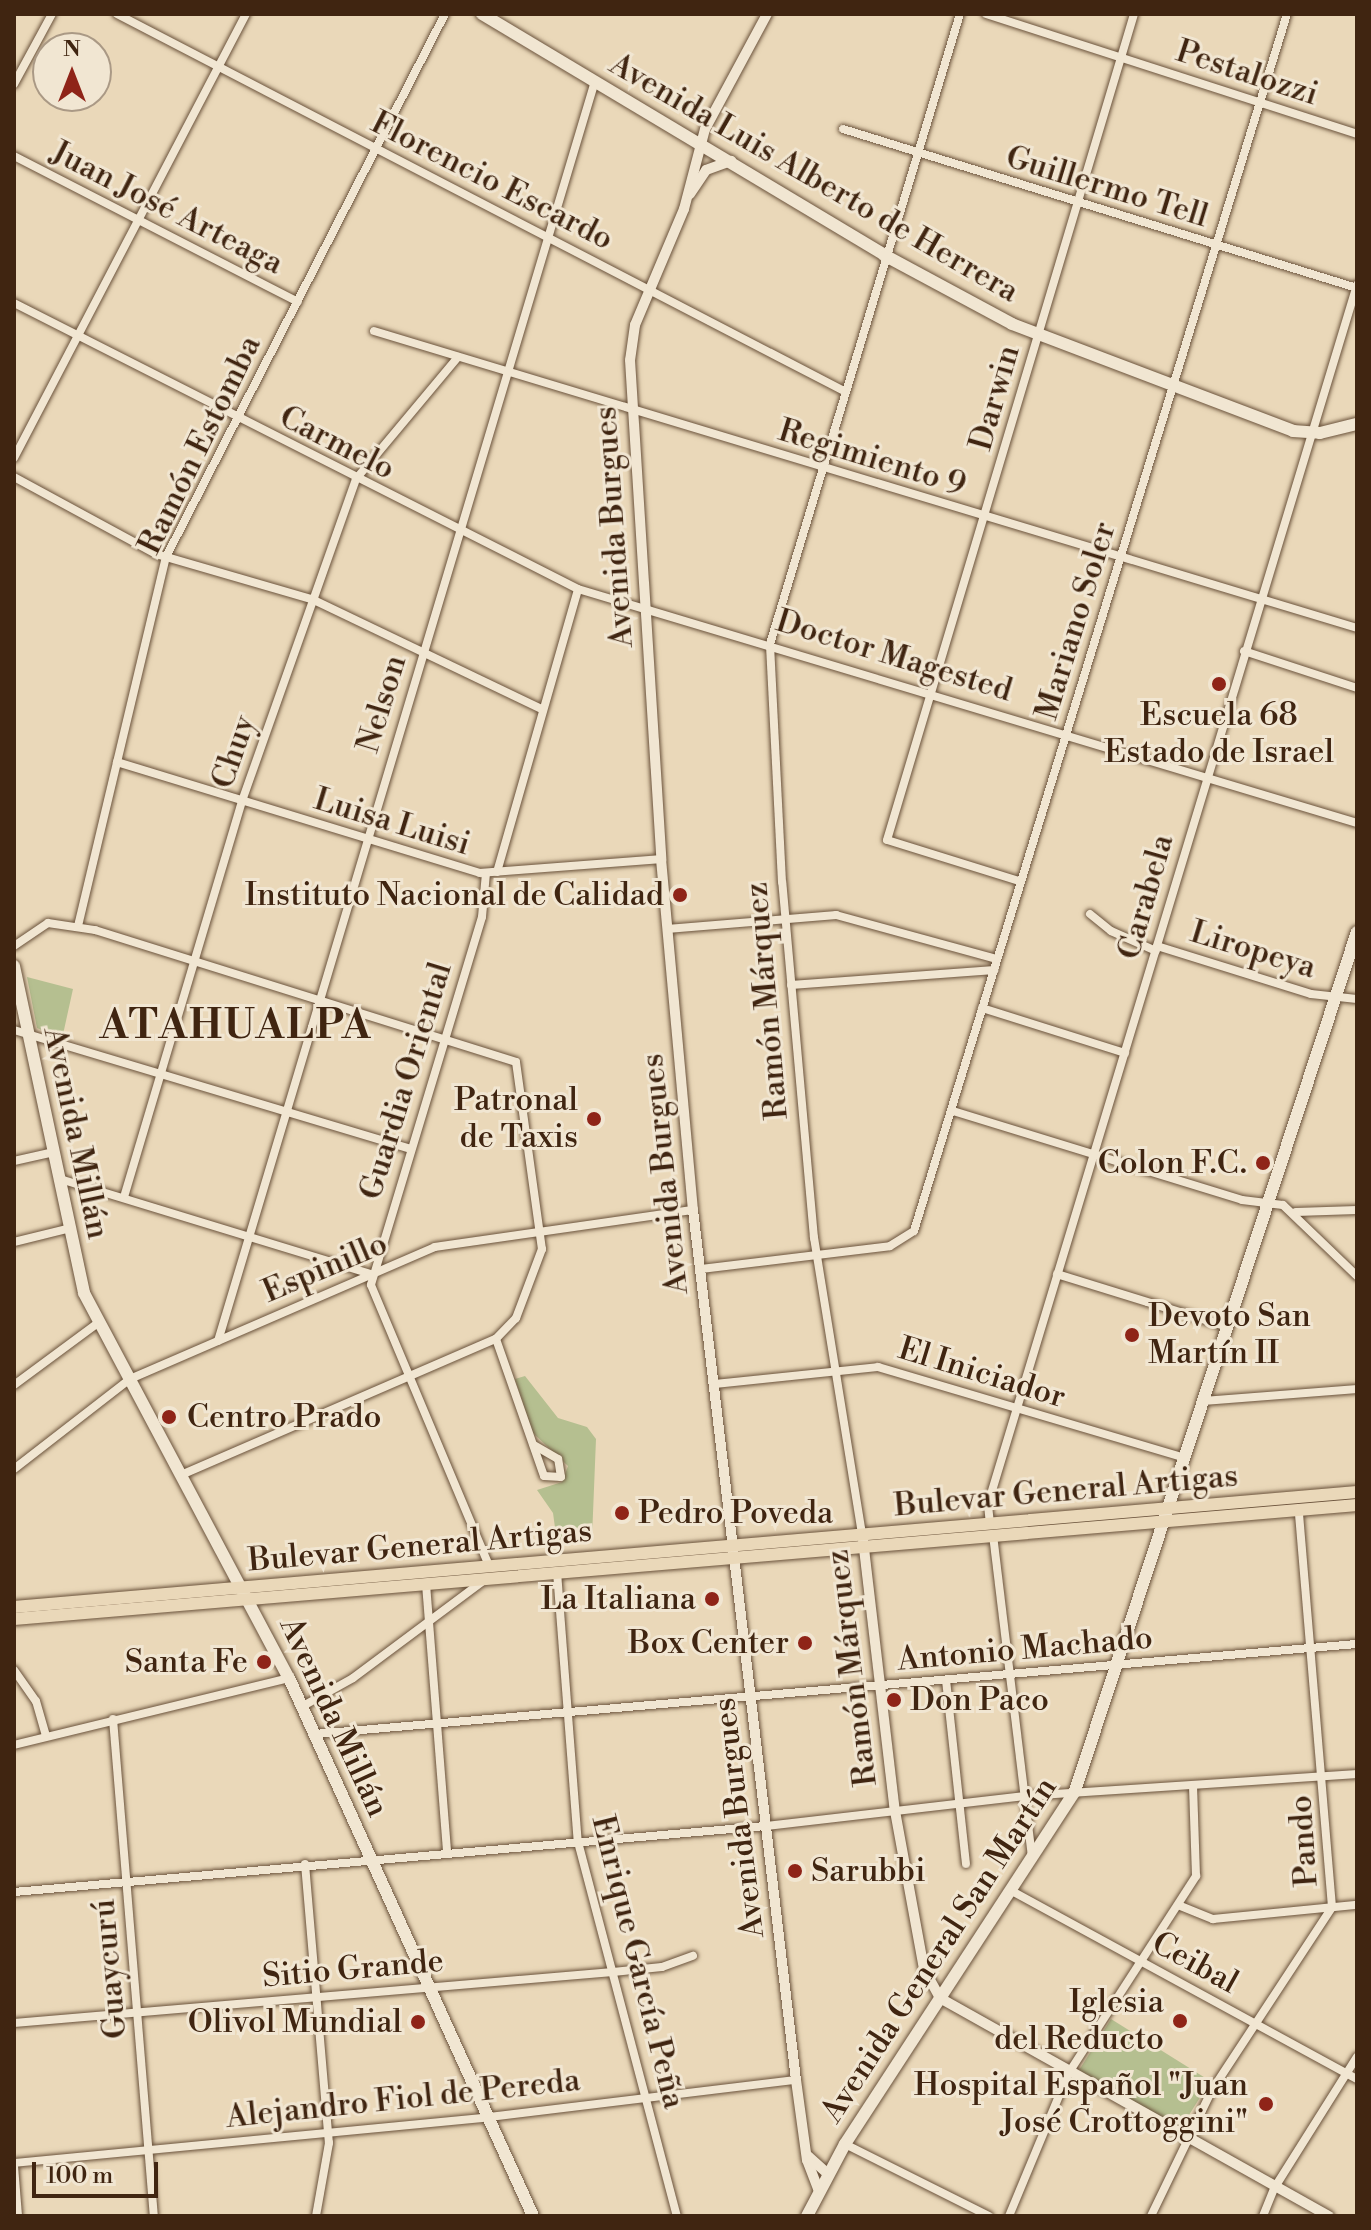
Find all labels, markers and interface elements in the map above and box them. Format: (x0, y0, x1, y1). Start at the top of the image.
north arrow (32, 32, 112, 112)
street label: Pestalozzi (1171, 32, 1323, 114)
text: N (63, 36, 81, 63)
street label: Avenida Luis Alberto de Herrera (603, 45, 1025, 311)
street label: Florencio Escardo (364, 103, 620, 259)
street label: Juan José Arteaga (45, 133, 289, 283)
street label: Guillermo Tell (1001, 138, 1213, 236)
street label: Ramón Estomba (130, 329, 270, 561)
street label: Darwin (962, 341, 1028, 455)
street label: Carmelo (273, 398, 401, 488)
street label: Avenida Burgues (586, 405, 642, 649)
street label: Regimiento 9 (774, 411, 970, 505)
street label: Mariano Soler (1028, 517, 1124, 725)
street label: Doctor Magested (771, 602, 1017, 710)
street label: Nelson (349, 651, 415, 757)
marker: Escuela 68 Estado de Israel (1210, 675, 1228, 693)
place label: Escuela 68 Estado de Israel (1104, 697, 1334, 772)
street label: Chuy (204, 710, 264, 794)
street label: Luisa Luisi (309, 780, 475, 864)
street label: Carabela (1110, 830, 1182, 964)
place label: Instituto Nacional de Calidad (245, 876, 664, 914)
street label: Ramón Márquez (737, 881, 797, 1121)
marker: Instituto Nacional de Calidad (671, 886, 689, 904)
street label: Liropeya (1186, 913, 1320, 987)
street label: Guardia Oriental (352, 958, 460, 1204)
district label: ATAHUALPA (100, 1002, 372, 1050)
street label: Avenida Millán (35, 1024, 117, 1242)
street label: Avenida Burgues (633, 1052, 697, 1296)
place label: Patronal de Taxis (454, 1082, 578, 1157)
marker: Patronal de Taxis (585, 1110, 603, 1128)
place label: Colon F.C. (1098, 1144, 1247, 1182)
marker: Colon F.C. (1254, 1154, 1272, 1172)
street label: Espinillo (257, 1225, 393, 1311)
place label: Devoto San Martín II (1148, 1298, 1311, 1373)
marker: Devoto San Martín II (1123, 1326, 1141, 1344)
street label: El Iniciador (894, 1329, 1070, 1417)
place label: Centro Prado (187, 1398, 381, 1436)
marker: Centro Prado (158, 1406, 180, 1428)
street label: Bulevar General Artigas (893, 1457, 1239, 1525)
place label: Pedro Poveda (638, 1494, 833, 1532)
marker: Pedro Poveda (613, 1504, 631, 1522)
street label: Bulevar General Artigas (247, 1512, 593, 1580)
street label: Ramón Márquez (818, 1547, 886, 1789)
place label: La Italiana (540, 1580, 696, 1618)
marker: La Italiana (703, 1590, 721, 1608)
street label: Avenida Millán (271, 1611, 397, 1823)
street label: Antonio Machado (896, 1619, 1154, 1679)
place label: Box Center (628, 1624, 789, 1662)
marker: Box Center (796, 1634, 814, 1652)
place label: Santa Fe (125, 1643, 248, 1681)
marker: Santa Fe (255, 1653, 273, 1671)
place label: Don Paco (910, 1681, 1049, 1719)
marker: Don Paco (885, 1691, 903, 1709)
street label: Avenida Burgues (705, 1696, 773, 1940)
street label: Avenida General San Martín (813, 1770, 1065, 2130)
street label: Pando (1282, 1794, 1326, 1888)
street label: Enrique García Peña (583, 1811, 693, 2113)
place label: Sarubbi (811, 1852, 926, 1890)
marker: Sarubbi (786, 1862, 804, 1880)
street label: Guaycurú (85, 1898, 135, 2040)
street label: Ceibal (1145, 1924, 1245, 2002)
street label: Sitio Grande (261, 1942, 445, 1996)
place label: Iglesia del Reducto (994, 1984, 1164, 2059)
place label: Olivol Mundial (188, 2003, 402, 2041)
marker: Iglesia del Reducto (1171, 2012, 1189, 2030)
marker: Olivol Mundial (409, 2013, 427, 2031)
street label: Alejandro Fiol de Pereda (224, 2061, 582, 2137)
place label: Hospital Español "Juan José Crottoggini" (914, 2067, 1248, 2142)
marker: Hospital Español "Juan José Crottoggini" (1255, 2093, 1277, 2115)
scale bar (36, 2146, 162, 2196)
text: 100 m (46, 2161, 113, 2191)

